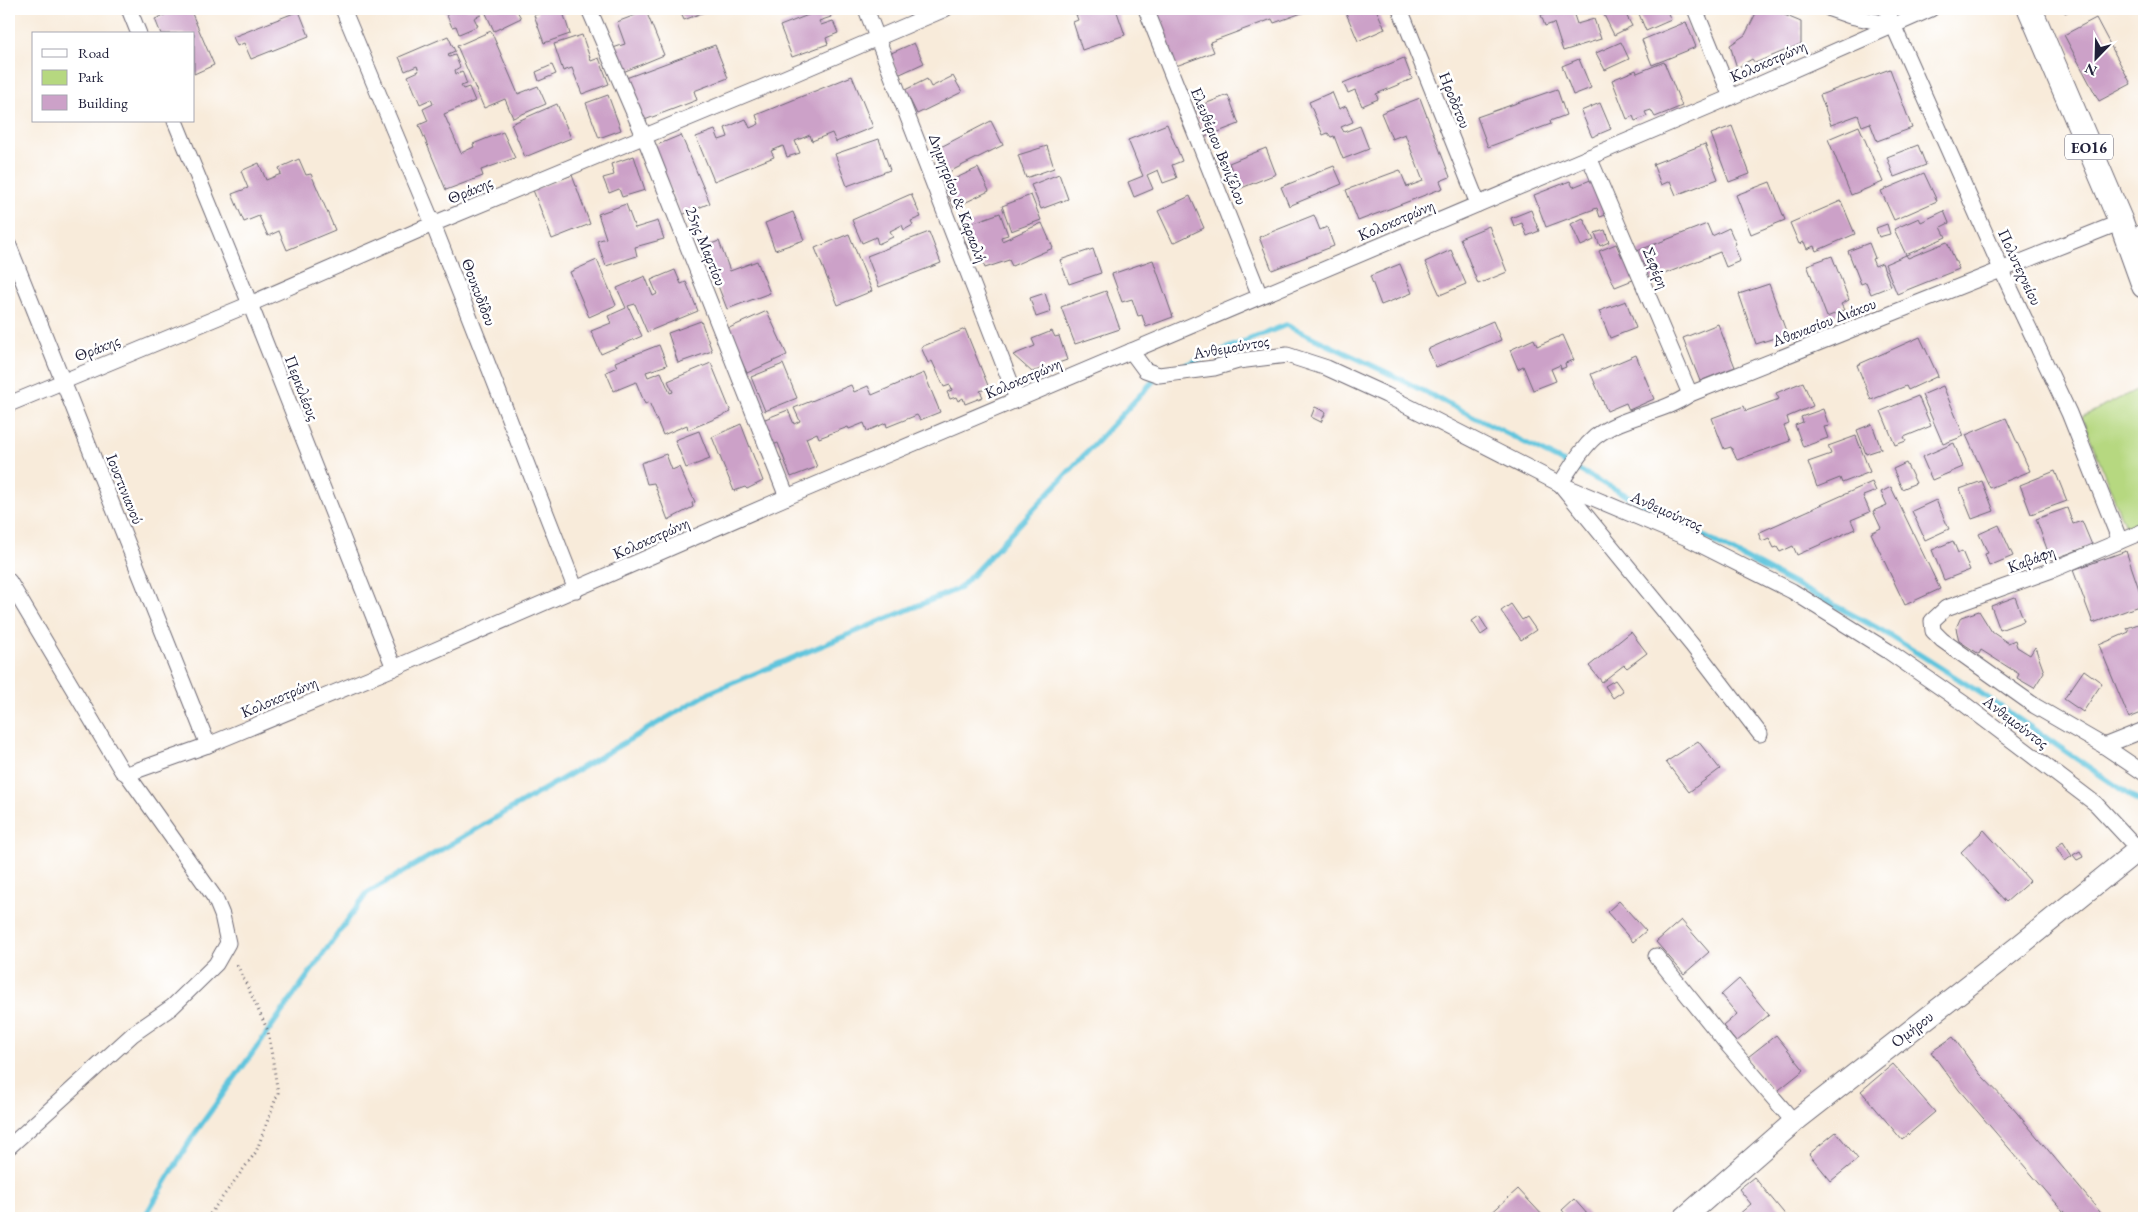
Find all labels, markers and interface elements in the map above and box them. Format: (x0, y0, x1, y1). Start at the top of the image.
legend (32, 32, 195, 122)
north arrow (2070, 32, 2120, 82)
street label: Κολοκοτρώνη (1727, 35, 1809, 87)
text: Road (78, 43, 110, 62)
text: N (2082, 59, 2100, 80)
text: Park (78, 67, 105, 86)
street label: Ηροδότου (1434, 69, 1476, 131)
street label: Ελευθέριου Βενιζέλου (1186, 84, 1252, 208)
text: Building (78, 93, 128, 112)
street label: Δημητρίου & Καραολή (924, 130, 992, 266)
road number: ΕΟ16 (2065, 134, 2113, 160)
street label: Θράκης (444, 171, 496, 209)
street label: Κολοκοτρώνη (1354, 194, 1438, 246)
street label: 25ης Μαρτίου (681, 203, 731, 289)
street label: Πολυτεχνείου (1993, 225, 2047, 309)
street label: Σεφέρη (1638, 244, 1674, 292)
street label: Θουκυδίδου (457, 255, 501, 329)
street label: Αθανασίου Διάκου (1768, 293, 1879, 352)
street label: Θράκης (71, 329, 123, 367)
street label: Ανθεμούντος (1190, 330, 1271, 364)
street label: Περικλέους (280, 352, 324, 424)
street label: Κολοκοτρώνη (981, 352, 1065, 404)
street label: Ιουστινιανού (101, 451, 149, 527)
street label: Ανθεμούντος (1627, 485, 1707, 536)
street label: Κολοκοτρώνη (610, 512, 692, 564)
street label: Καβάφη (2004, 540, 2058, 578)
street label: Κολοκοτρώνη (237, 671, 321, 723)
street label: Ανθεμούντος (1978, 690, 2053, 754)
street label: Ομήρου (1886, 1006, 1938, 1052)

